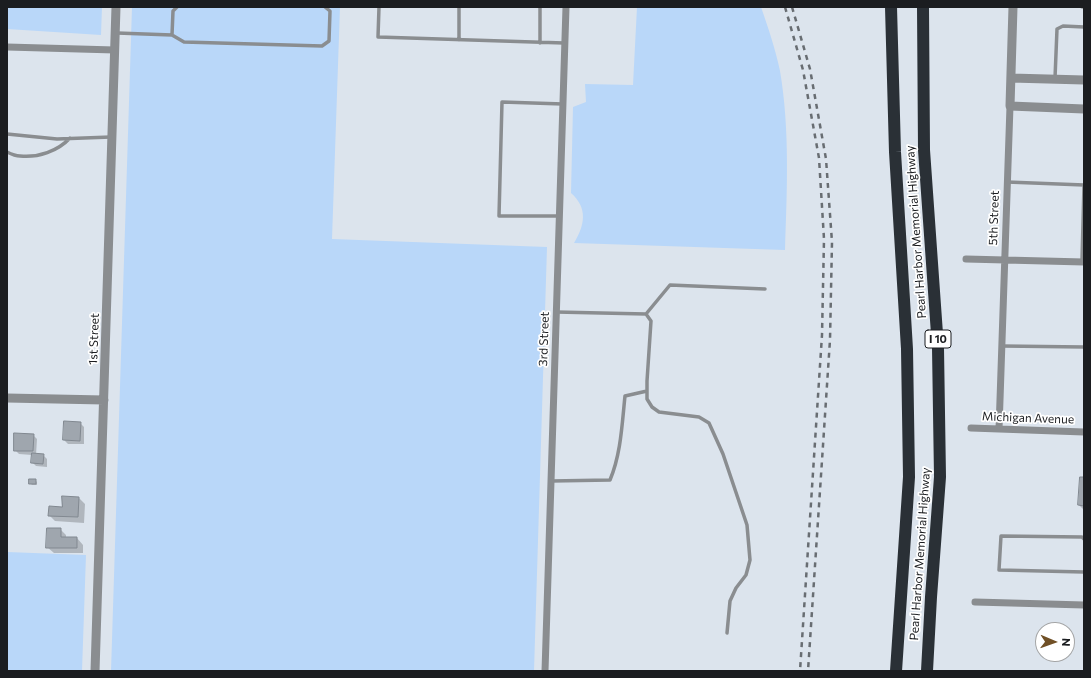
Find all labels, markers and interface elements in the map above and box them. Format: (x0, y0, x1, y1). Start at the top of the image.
street label: Pearl Harbor Memorial Highway (903, 145, 929, 319)
street label: 5th Street (986, 190, 1002, 246)
street label: 3rd Street (536, 311, 552, 367)
street label: 1st Street (86, 313, 102, 365)
road number: I 10 (925, 330, 951, 348)
street label: Michigan Avenue (982, 409, 1074, 427)
street label: Pearl Harbor Memorial Highway (907, 467, 933, 641)
north arrow (1035, 622, 1075, 662)
text: N (1060, 638, 1073, 647)

